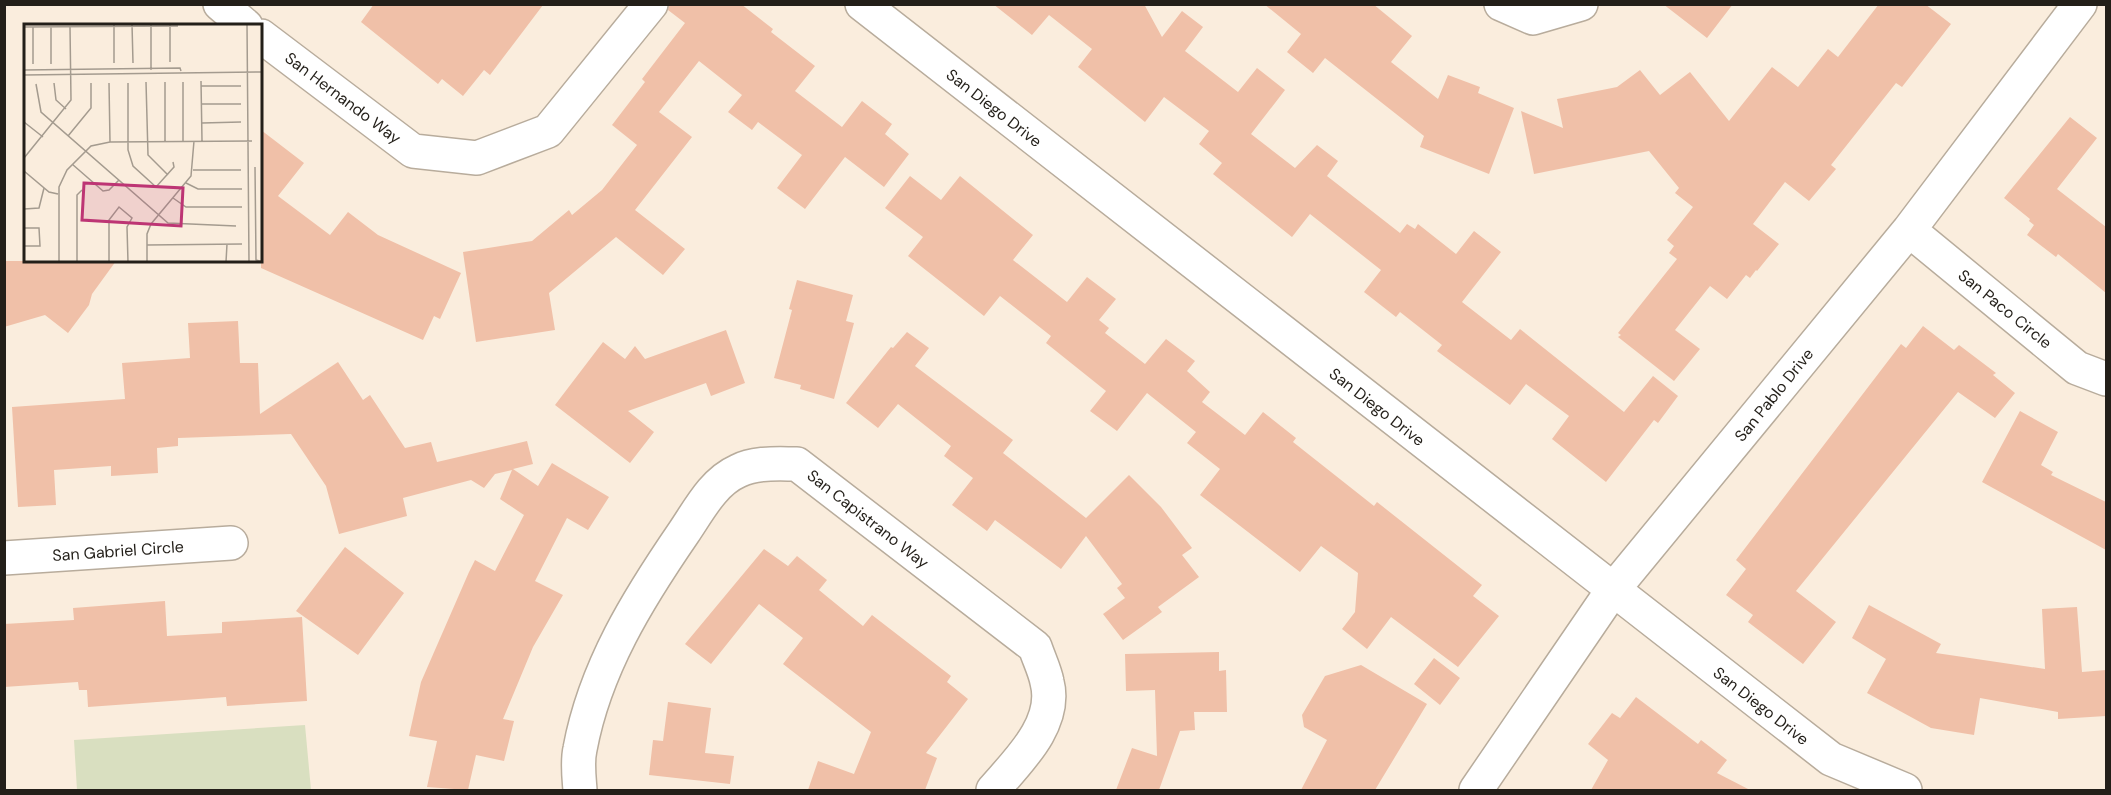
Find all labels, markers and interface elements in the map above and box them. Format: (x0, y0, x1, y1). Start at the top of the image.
inset map (24, 24, 262, 262)
street label: San Hernando Way (281, 47, 405, 149)
street label: San Diego Drive (942, 64, 1046, 152)
street label: San Paco Circle (1954, 265, 2056, 353)
street label: San Pablo Drive (1730, 344, 1818, 446)
street label: San Diego Drive (1325, 363, 1429, 451)
street label: San Capistrano Way (803, 465, 933, 573)
street label: San Gabriel Circle (52, 536, 184, 566)
street label: San Diego Drive (1709, 662, 1813, 750)

